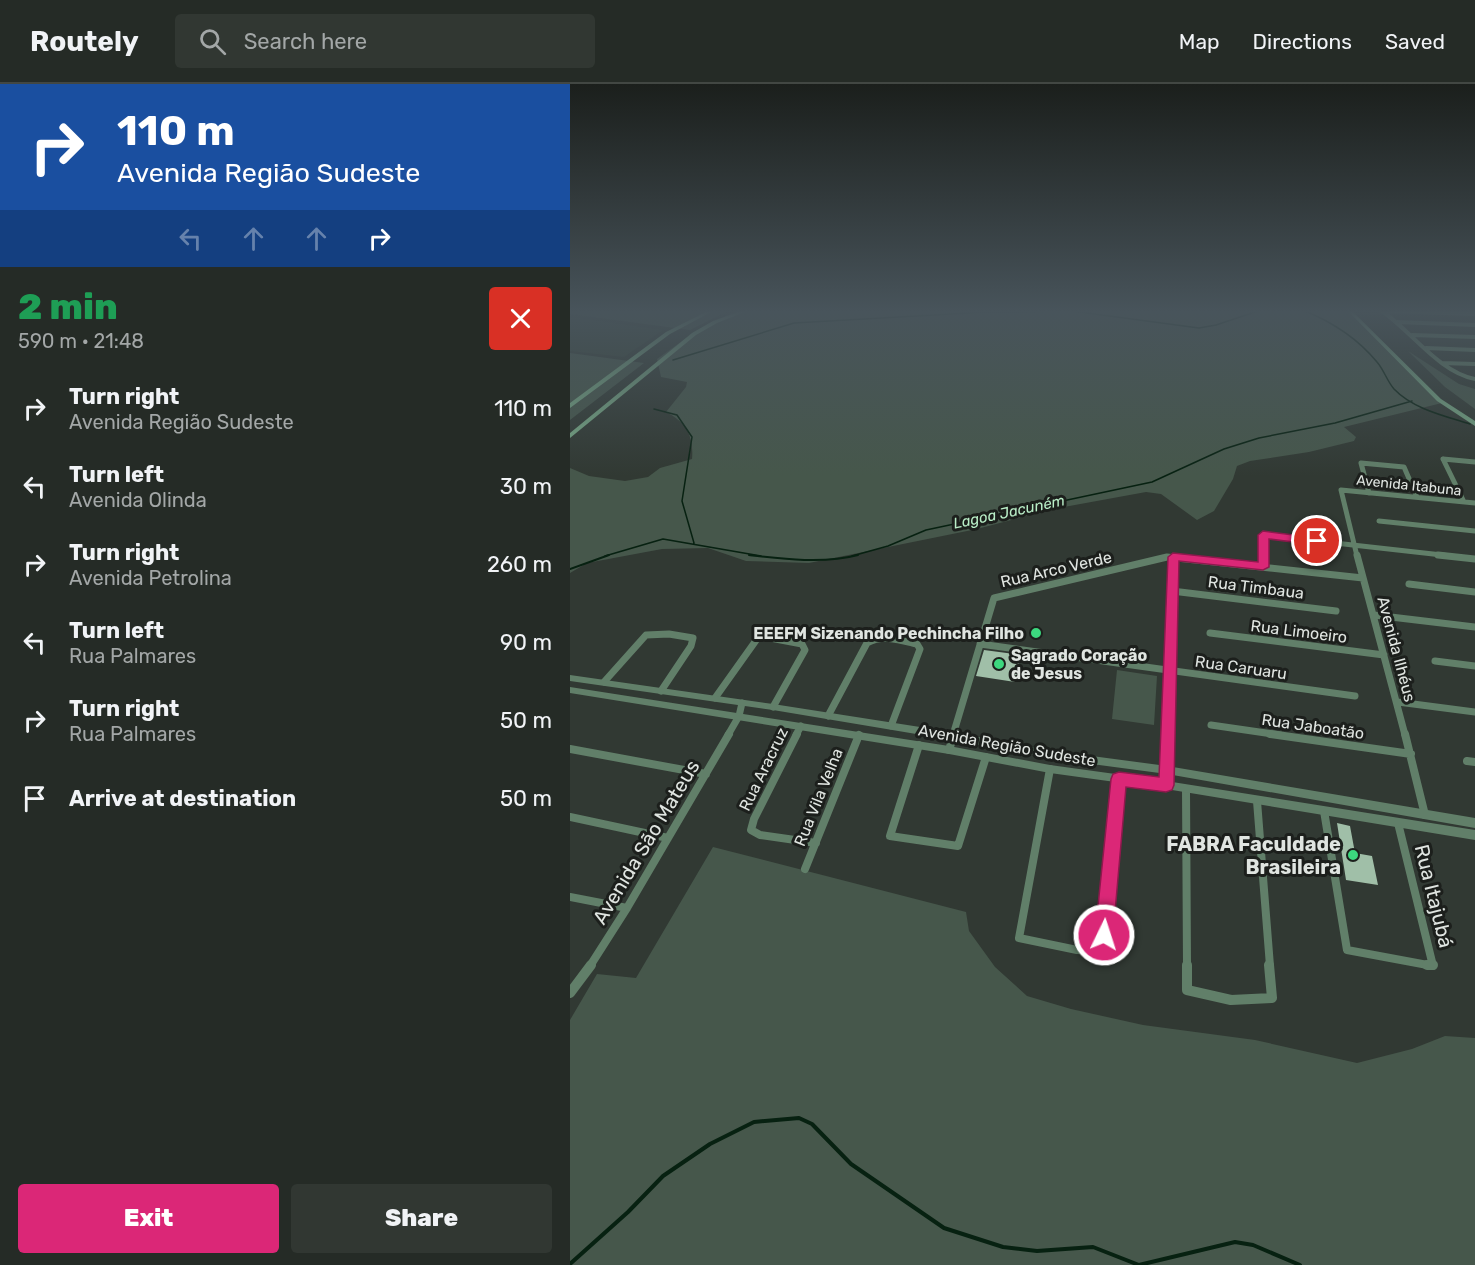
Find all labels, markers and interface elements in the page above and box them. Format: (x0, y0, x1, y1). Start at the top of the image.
search box (175, 14, 595, 68)
text: Routely (30, 25, 139, 58)
icon: search (196, 25, 229, 58)
text: Search here (244, 28, 367, 55)
text: Map (1179, 29, 1220, 54)
text: Directions (1253, 29, 1352, 54)
text: Saved (1385, 29, 1445, 54)
text: 110 m (117, 106, 235, 156)
icon: right (18, 108, 96, 186)
text: Avenida Região Sudeste (117, 157, 420, 189)
icon: left (174, 222, 207, 255)
icon: ahead (237, 222, 270, 255)
icon: ahead (300, 222, 333, 255)
icon: right (363, 222, 396, 255)
text: 2 min (18, 285, 118, 328)
button: close (489, 287, 552, 350)
text: 590 m · 21:48 (18, 329, 144, 353)
text: Turn right (69, 383, 179, 410)
icon: right (18, 392, 51, 425)
text: 110 m (494, 395, 552, 422)
text: Avenida Região Sudeste (69, 410, 294, 434)
text: Turn left (69, 461, 164, 488)
icon: left (18, 470, 51, 503)
street label: Avenida Itabuna (1356, 472, 1462, 499)
text: 30 m (500, 473, 552, 500)
text: Avenida Olinda (69, 488, 207, 512)
water label: Lagoa Jacuném (952, 491, 1066, 533)
pin (1291, 515, 1342, 566)
icon: arrive (1300, 524, 1333, 557)
text: Turn right (69, 539, 179, 566)
street label: Rua Arco Verde (999, 547, 1114, 592)
icon: right (18, 548, 51, 581)
text: 260 m (487, 551, 552, 578)
text: Avenida Petrolina (69, 566, 232, 590)
street label: Rua Timbaua (1207, 572, 1305, 603)
street label: Avenida Ilhéus (1373, 594, 1420, 704)
street label: Rua Limoeiro (1250, 616, 1348, 647)
text: Turn left (69, 617, 164, 644)
place label: EEEFM Sizenando Pechincha Filho (753, 624, 1024, 643)
icon: left (18, 626, 51, 659)
marker: EEEFM Sizenando Pechincha Filho (1029, 626, 1043, 640)
text: 90 m (500, 629, 552, 656)
text: Rua Palmares (69, 644, 196, 668)
place label: Sagrado Coração de Jesus (1011, 646, 1147, 683)
street label: Rua Caruaru (1194, 652, 1288, 683)
marker: Sagrado Coração de Jesus (992, 657, 1006, 671)
text: Turn right (69, 695, 179, 722)
icon: right (18, 704, 51, 737)
text: 50 m (500, 707, 552, 734)
street label: Rua Jaboatão (1260, 710, 1366, 743)
street label: Avenida Região Sudeste (917, 721, 1097, 770)
text: Rua Palmares (69, 722, 196, 746)
street label: Rua Aracruz (735, 724, 792, 814)
street label: Rua Vila Velha (790, 745, 847, 849)
street label: Avenida São Mateus (587, 755, 705, 929)
icon: arrive (18, 782, 51, 815)
text: Arrive at destination (69, 785, 296, 812)
text: 50 m (500, 785, 552, 812)
place label: FABRA Faculdade Brasileira (1166, 832, 1341, 879)
street label: Rua Itajubá (1410, 842, 1458, 950)
marker: FABRA Faculdade Brasileira (1346, 848, 1360, 862)
position arrow (1072, 903, 1136, 967)
button: Exit (18, 1184, 279, 1253)
button: Share (291, 1184, 552, 1253)

